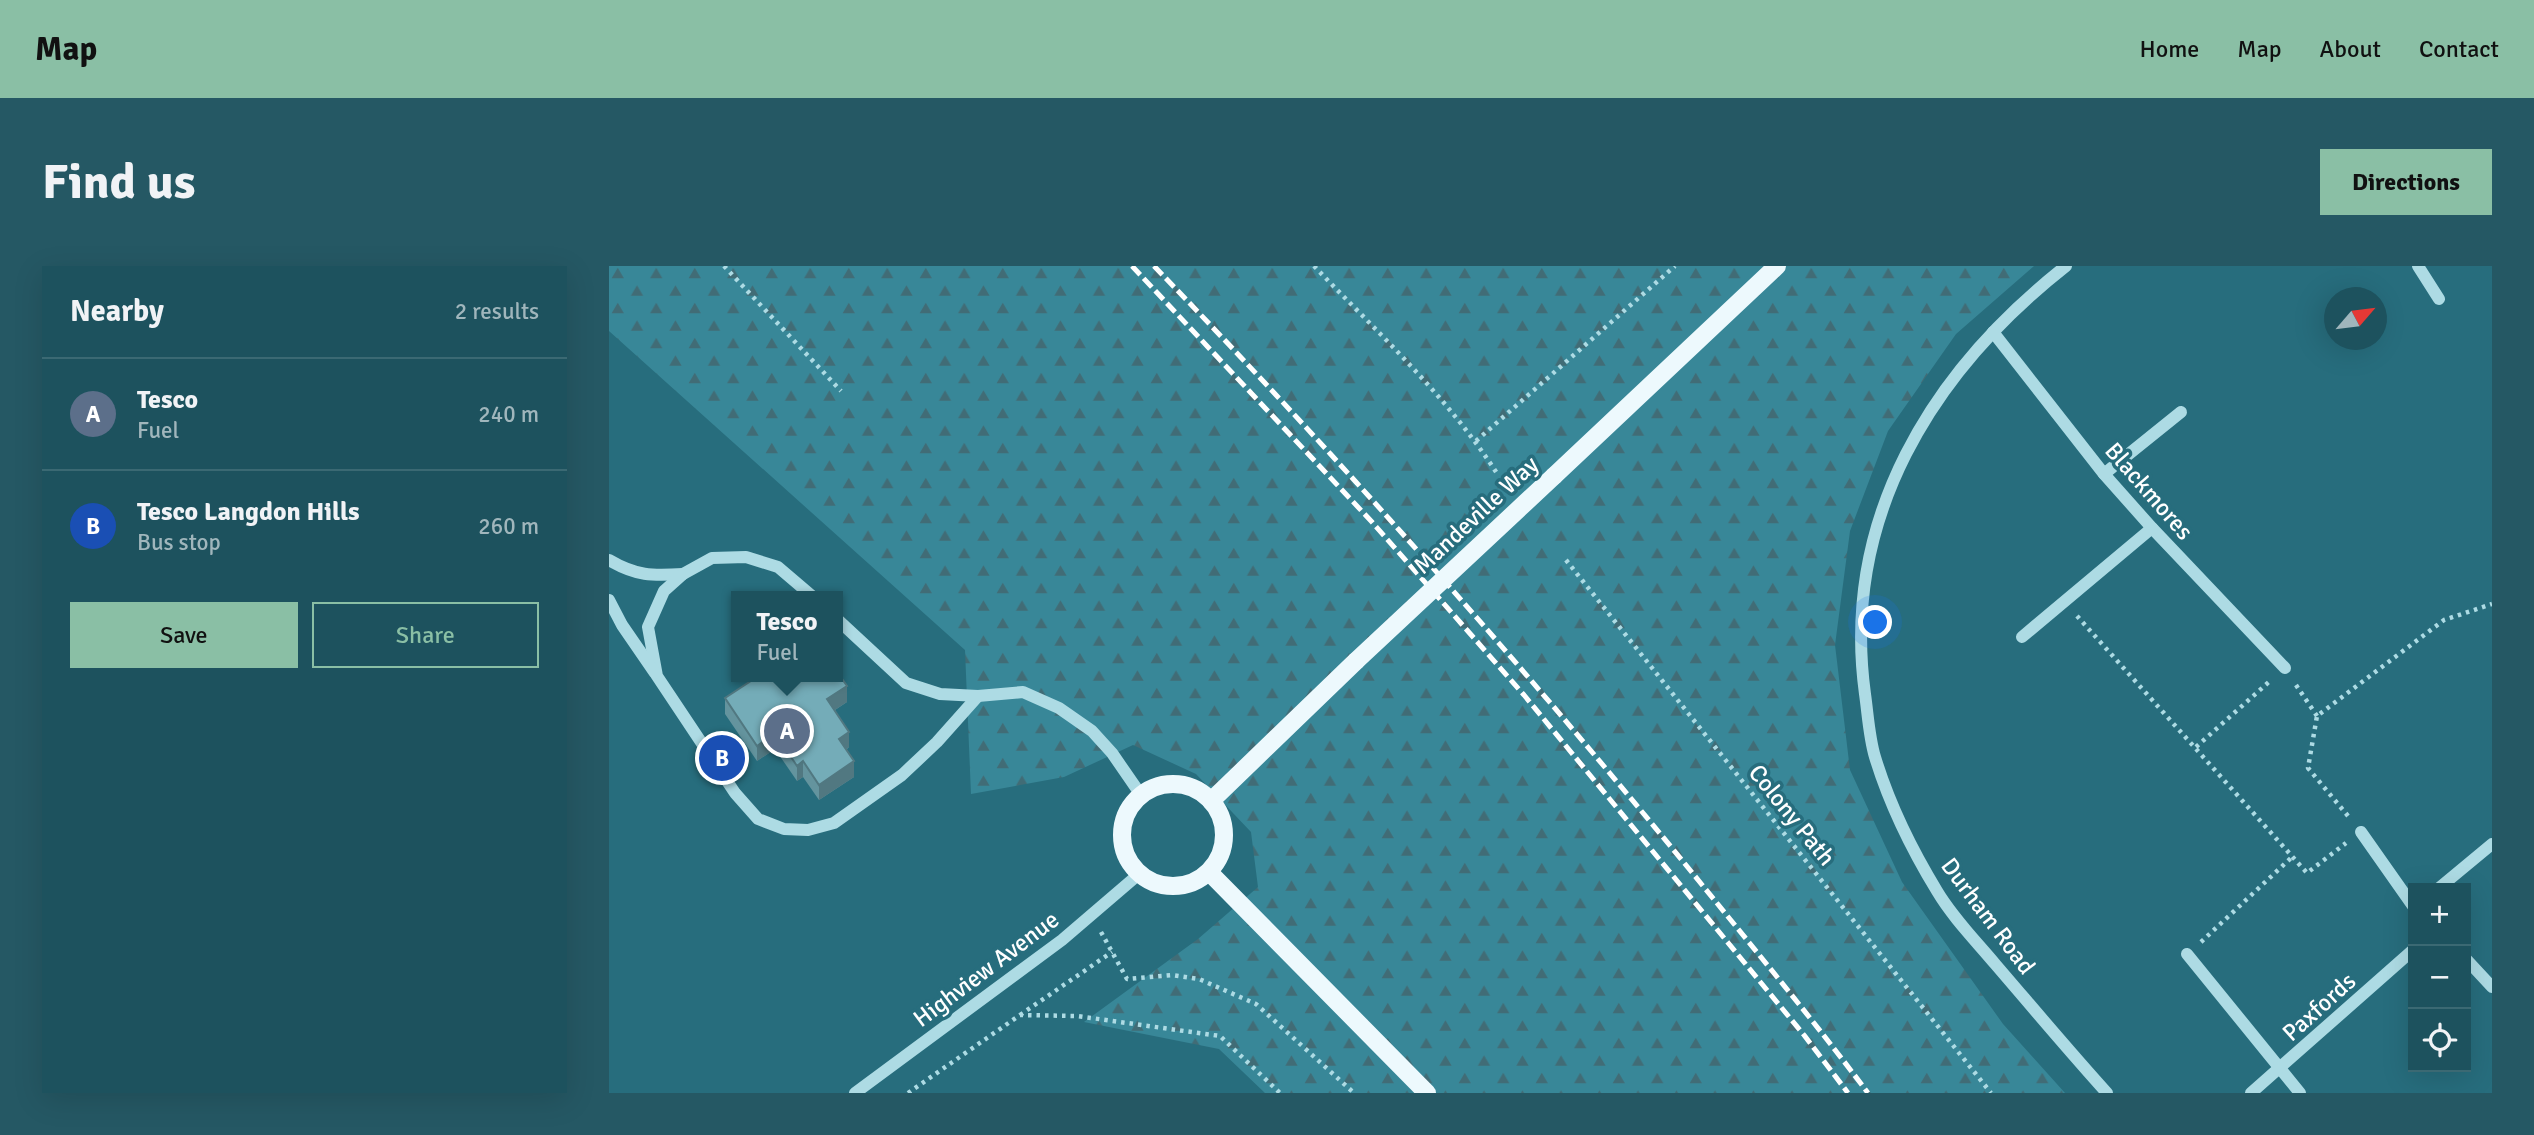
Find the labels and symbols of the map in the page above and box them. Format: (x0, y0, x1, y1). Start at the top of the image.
north arrow (2324, 287, 2387, 350)
street label: Blackmores (2098, 436, 2200, 546)
street label: Mandeville Way (1407, 450, 1545, 580)
your location (1858, 605, 1892, 639)
pin: A (764, 705, 810, 757)
pin: B (699, 732, 745, 784)
street label: Colony Path (1742, 758, 1842, 872)
street label: Durham Road (1934, 852, 2042, 980)
street label: Highview Avenue (907, 904, 1065, 1034)
street label: Paxfords (2276, 966, 2362, 1048)

